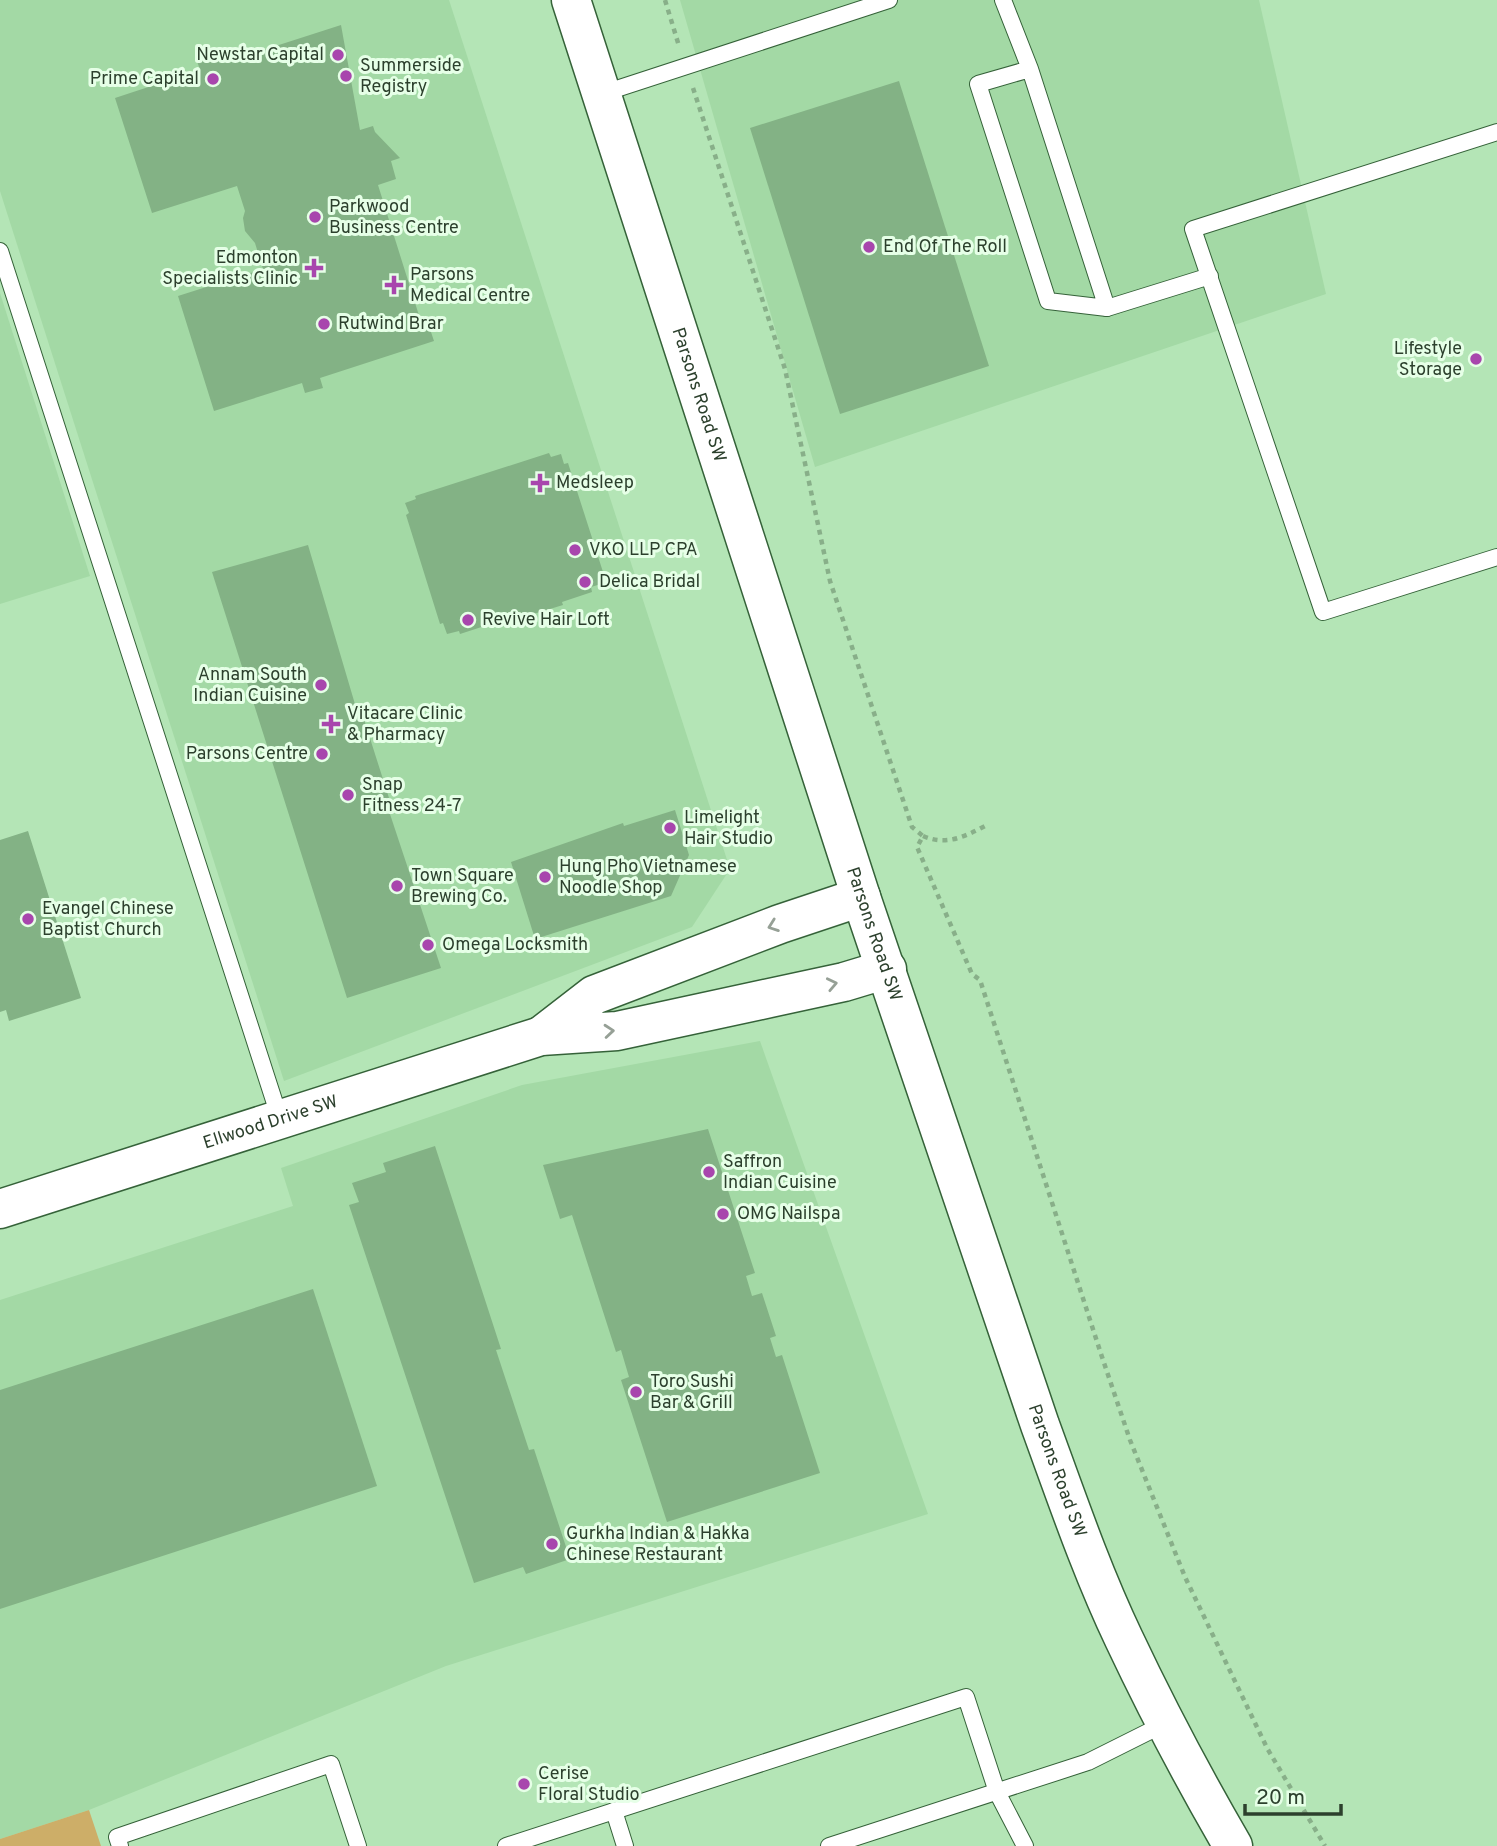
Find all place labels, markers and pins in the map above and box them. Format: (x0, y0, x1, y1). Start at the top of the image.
place label: Newstar Capital (196, 44, 324, 67)
marker: Newstar Capital (330, 47, 346, 63)
place label: Summerside Registry (360, 55, 462, 99)
place label: Prime Capital (90, 68, 199, 91)
marker: Summerside Registry (338, 68, 354, 84)
marker: Prime Capital (205, 71, 221, 87)
place label: Parkwood Business Centre (329, 196, 459, 240)
marker: Parkwood Business Centre (307, 209, 323, 225)
place label: End Of The Roll (883, 236, 1007, 259)
marker: End Of The Roll (861, 239, 877, 255)
place label: Edmonton Specialists Clinic (162, 247, 298, 291)
marker: Edmonton Specialists Clinic (304, 258, 324, 278)
place label: Parsons Medical Centre (410, 264, 530, 308)
marker: Parsons Medical Centre (384, 275, 404, 295)
place label: Rutwind Brar (338, 313, 444, 336)
marker: Rutwind Brar (316, 316, 332, 332)
place label: Lifestyle Storage (1394, 338, 1462, 382)
marker: Lifestyle Storage (1468, 351, 1484, 367)
place label: Medsleep (556, 472, 634, 495)
marker: Medsleep (530, 473, 550, 493)
place label: VKO LLP CPA (589, 539, 698, 562)
marker: VKO LLP CPA (567, 542, 583, 558)
place label: Delica Bridal (599, 571, 700, 594)
marker: Delica Bridal (577, 574, 593, 590)
place label: Revive Hair Loft (482, 609, 610, 632)
marker: Revive Hair Loft (460, 612, 476, 628)
place label: Annam South Indian Cuisine (193, 664, 307, 708)
marker: Annam South Indian Cuisine (313, 677, 329, 693)
place label: Vitacare Clinic & Pharmacy (347, 703, 463, 747)
marker: Vitacare Clinic & Pharmacy (321, 714, 341, 734)
place label: Parsons Centre (186, 743, 308, 766)
marker: Parsons Centre (314, 746, 330, 762)
place label: Snap Fitness 24-7 (362, 774, 462, 818)
marker: Snap Fitness 24-7 (340, 787, 356, 803)
place label: Limelight Hair Studio (684, 807, 773, 851)
marker: Limelight Hair Studio (662, 820, 678, 836)
place label: Hung Pho Vietnamese Noodle Shop (559, 856, 737, 900)
place label: Town Square Brewing Co. (411, 865, 514, 909)
marker: Hung Pho Vietnamese Noodle Shop (537, 869, 553, 885)
marker: Town Square Brewing Co. (389, 878, 405, 894)
place label: Evangel Chinese Baptist Church (42, 898, 174, 942)
marker: Evangel Chinese Baptist Church (20, 911, 36, 927)
place label: Omega Locksmith (442, 934, 588, 957)
marker: Omega Locksmith (420, 937, 436, 953)
place label: Saffron Indian Cuisine (723, 1151, 837, 1195)
marker: Saffron Indian Cuisine (701, 1164, 717, 1180)
place label: OMG Nailspa (737, 1203, 840, 1226)
marker: OMG Nailspa (715, 1206, 731, 1222)
place label: Toro Sushi Bar & Grill (650, 1371, 734, 1415)
marker: Toro Sushi Bar & Grill (628, 1384, 644, 1400)
place label: Gurkha Indian & Hakka Chinese Restaurant (566, 1523, 749, 1567)
marker: Gurkha Indian & Hakka Chinese Restaurant (544, 1536, 560, 1552)
place label: Cerise Floral Studio (538, 1763, 640, 1807)
marker: Cerise Floral Studio (516, 1776, 532, 1792)

